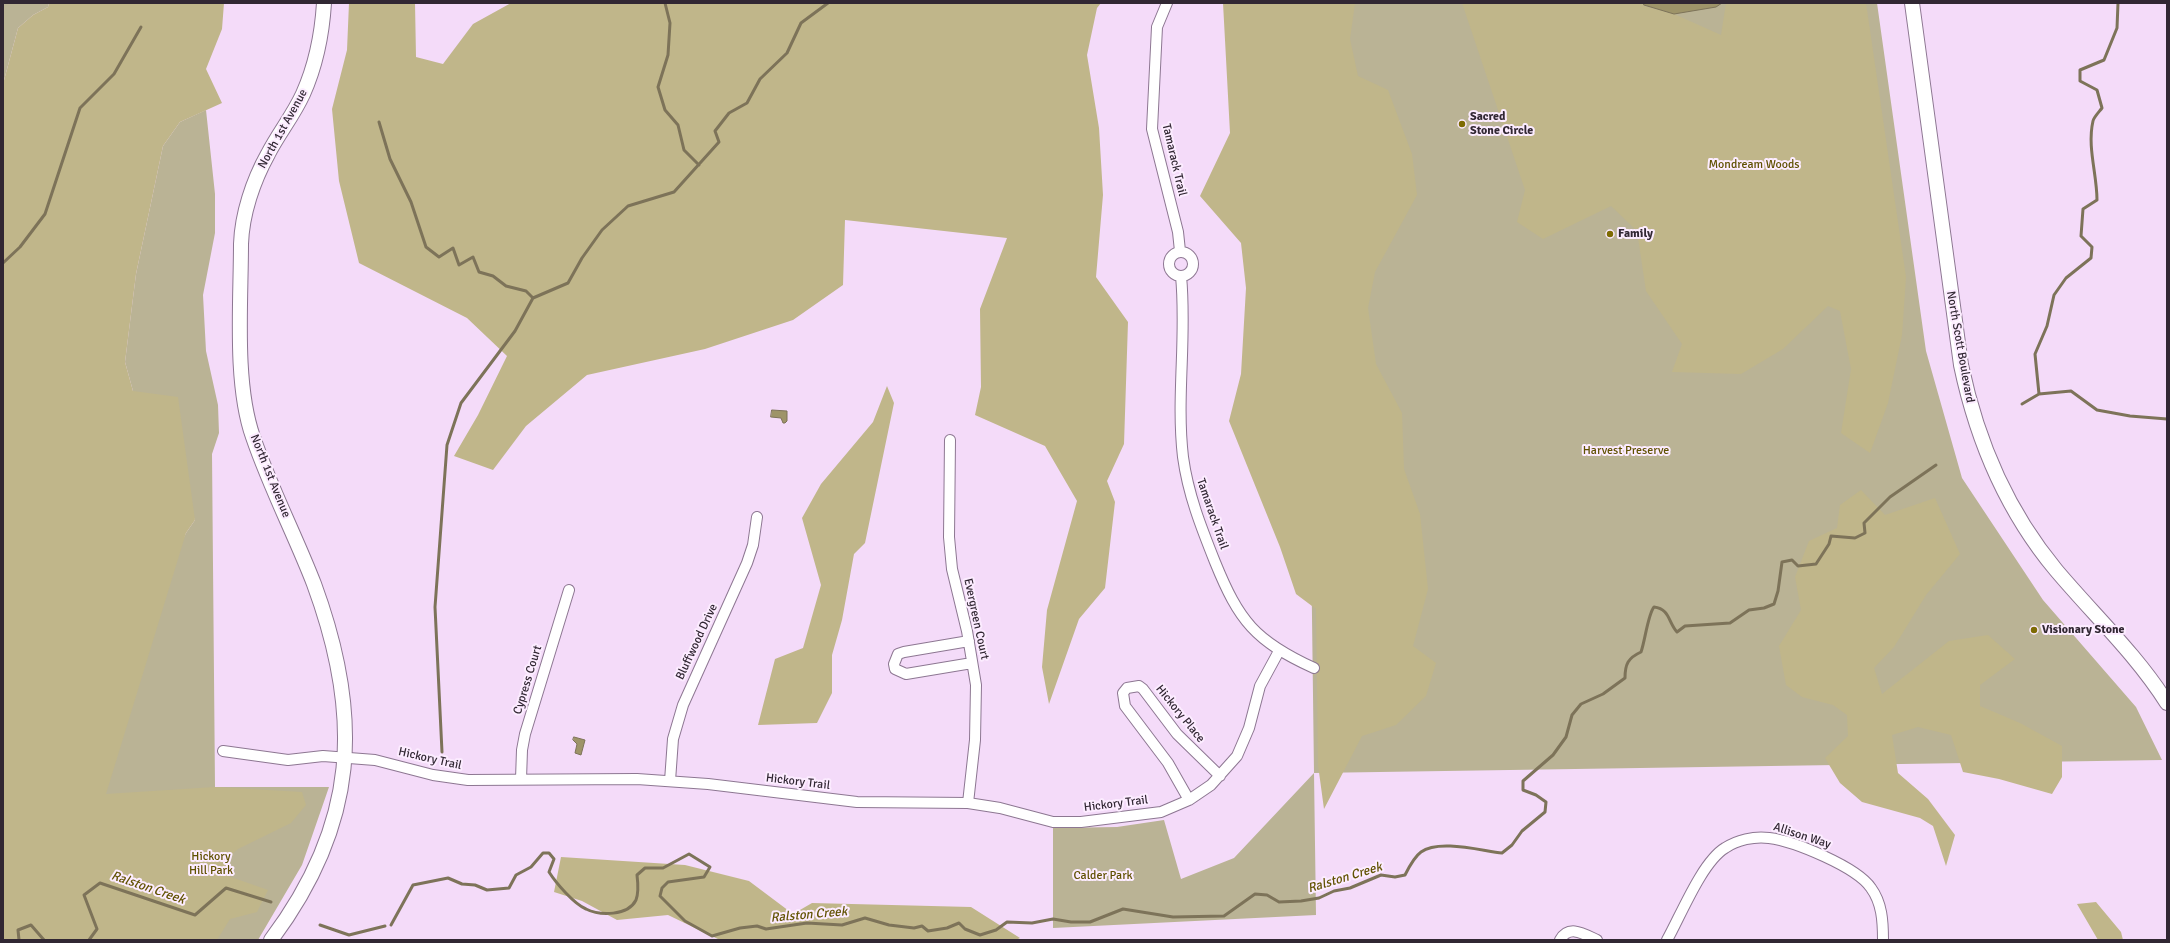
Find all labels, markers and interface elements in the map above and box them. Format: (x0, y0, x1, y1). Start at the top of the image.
street label: North 1st Avenue (255, 87, 311, 171)
place label: Sacred Stone Circle (1470, 110, 1533, 138)
marker: Sacred Stone Circle (1457, 119, 1467, 129)
street label: Tamarack Trail (1159, 122, 1189, 198)
park label: Mondream Woods (1708, 158, 1800, 172)
place label: Family (1618, 227, 1653, 241)
marker: Family (1605, 229, 1615, 239)
street label: North Scott Boulevard (1943, 290, 1977, 404)
street label: North 1st Avenue (247, 432, 293, 520)
park label: Harvest Preserve (1583, 444, 1669, 458)
street label: Tamarack Trail (1193, 477, 1231, 551)
street label: Evergreen Court (960, 577, 992, 661)
street label: Bluffwood Drive (673, 602, 721, 682)
place label: Visionary Stone (2042, 623, 2124, 637)
marker: Visionary Stone (2029, 625, 2039, 635)
street label: Cypress Court (511, 644, 545, 716)
street label: Hickory Place (1152, 682, 1208, 746)
street label: Hickory Trail (397, 745, 463, 773)
street label: Hickory Trail (765, 771, 831, 793)
street label: Hickory Trail (1083, 793, 1149, 815)
street label: Allison Way (1772, 820, 1832, 852)
park label: Hickory Hill Park (189, 850, 233, 878)
water label: Ralston Creek (1306, 859, 1384, 897)
water label: Ralston Creek (109, 868, 187, 908)
park label: Calder Park (1073, 869, 1133, 883)
water label: Ralston Creek (770, 904, 848, 926)

